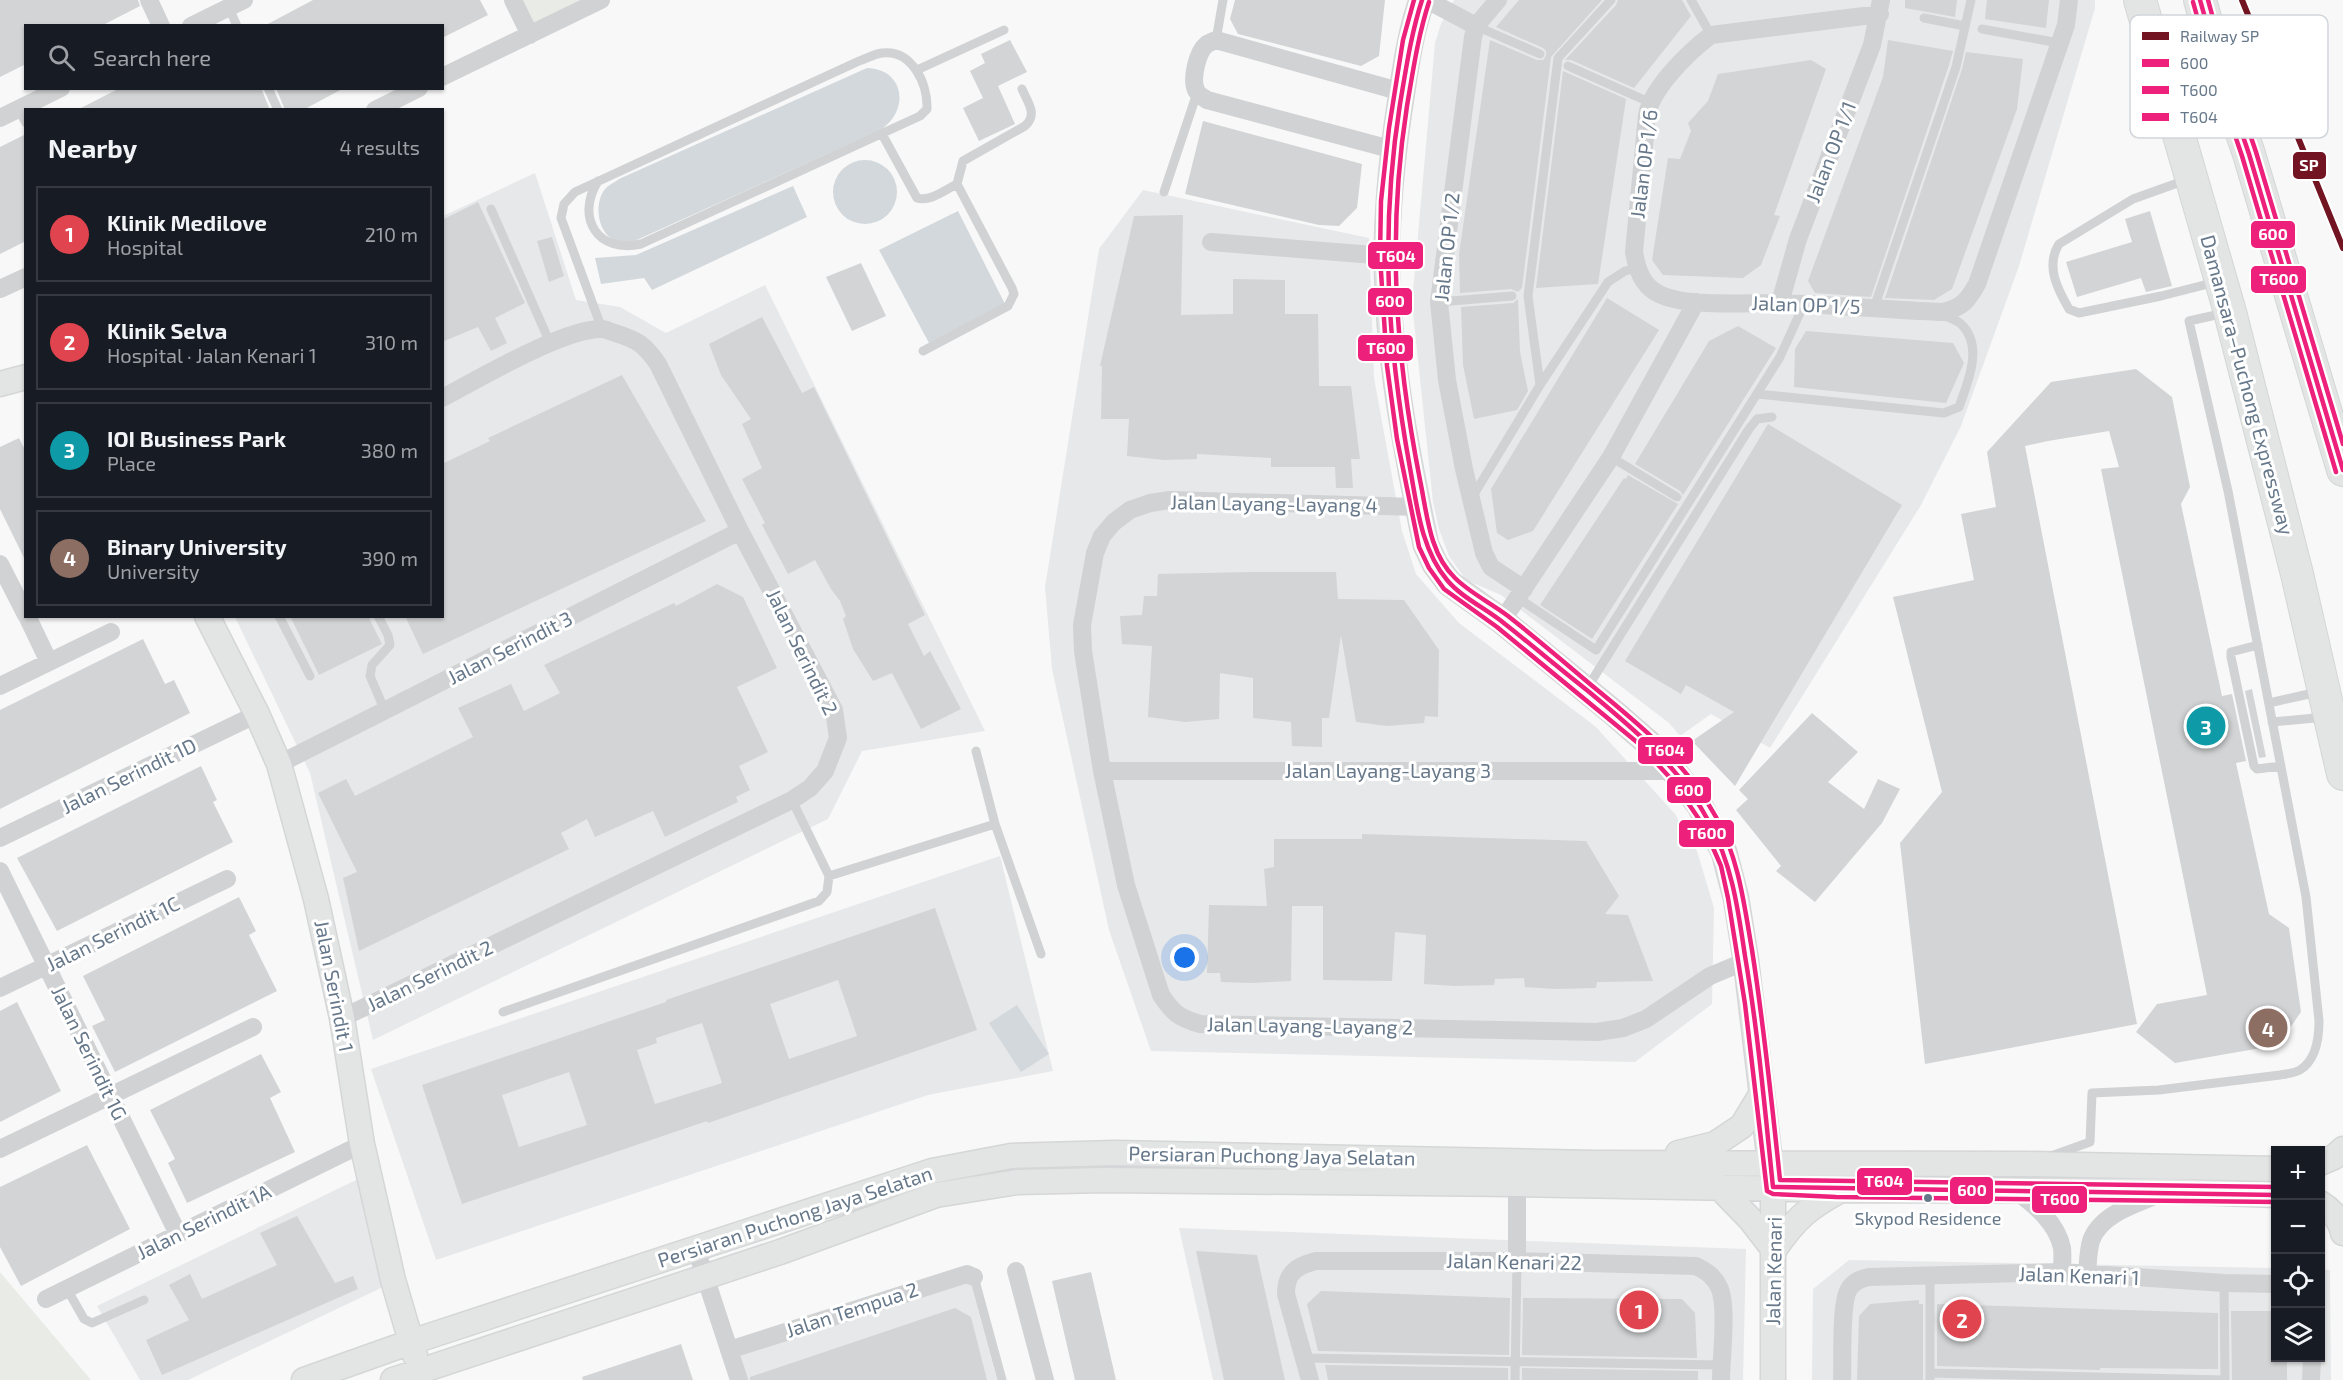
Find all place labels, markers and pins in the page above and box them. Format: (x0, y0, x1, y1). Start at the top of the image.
pin: 3 (2186, 704, 2226, 748)
pin: 4 (2248, 1006, 2288, 1050)
marker: Skypod Residence (1922, 1192, 1934, 1204)
place label: Skypod Residence (1855, 1207, 2001, 1229)
pin: 1 (1620, 1288, 1658, 1332)
pin: 2 (1942, 1296, 1982, 1342)

